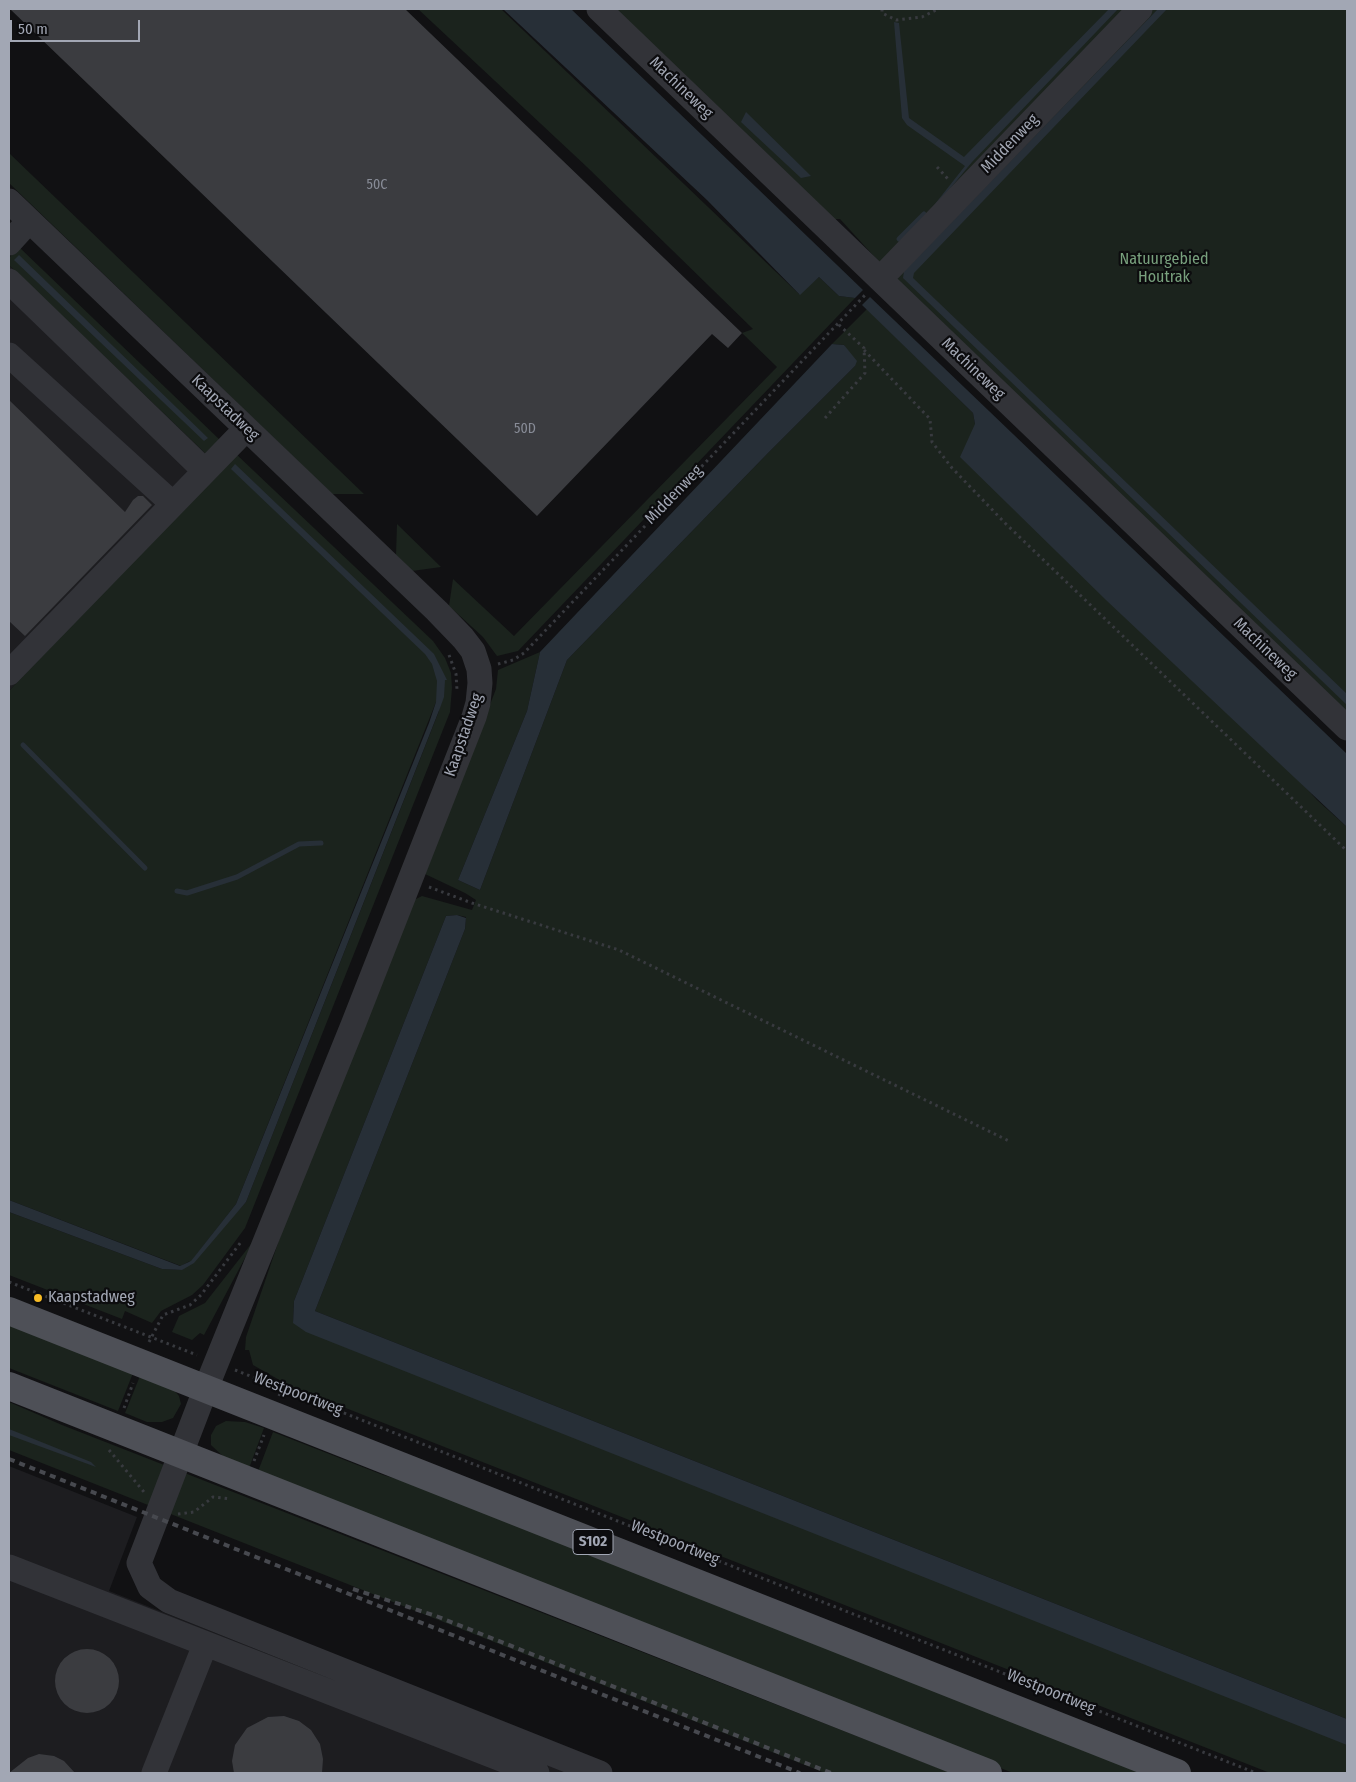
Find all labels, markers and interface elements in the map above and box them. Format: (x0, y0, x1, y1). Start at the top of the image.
scale bar (12, 10, 142, 42)
text: 50 m (18, 20, 48, 38)
street label: Machineweg (645, 53, 717, 123)
street label: Middenweg (977, 110, 1043, 178)
house number: 50C (367, 177, 387, 193)
park label: Natuurgebied Houtrak (1119, 250, 1209, 288)
street label: Machineweg (937, 334, 1009, 404)
street label: Kaapstadweg (187, 371, 263, 445)
house number: 50D (514, 421, 536, 437)
street label: Middenweg (641, 461, 707, 529)
street label: Machineweg (1229, 614, 1301, 684)
street label: Kaapstadweg (441, 691, 487, 779)
place label: Kaapstadweg (48, 1288, 135, 1308)
marker: Kaapstadweg (32, 1292, 44, 1304)
street label: Westpoortweg (251, 1368, 345, 1420)
street label: Westpoortweg (628, 1517, 722, 1569)
road number: S102 (573, 1530, 613, 1554)
street label: Westpoortweg (1004, 1666, 1098, 1718)

